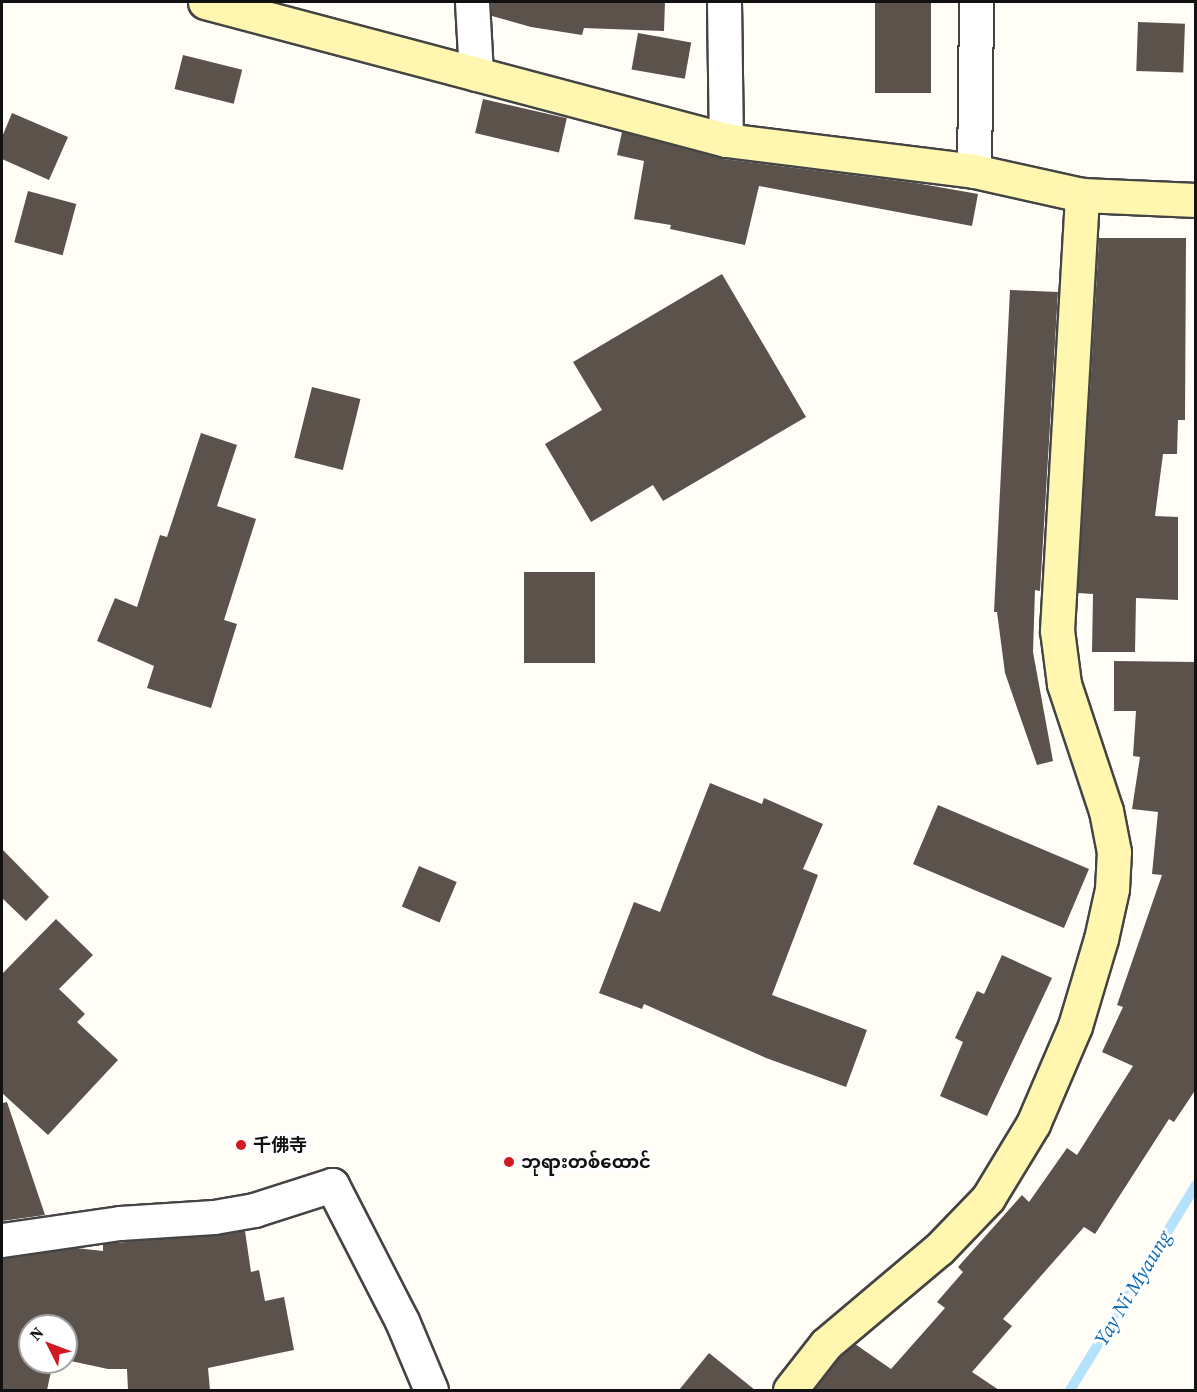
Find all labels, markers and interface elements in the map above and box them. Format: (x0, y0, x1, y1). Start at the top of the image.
place label: 千佛寺 (253, 1134, 307, 1156)
marker: 千佛寺 (234, 1138, 248, 1152)
place label: ဘုရားတစ်ထောင် (521, 1151, 651, 1173)
marker: ဘုရားတစ်ထောင် (502, 1155, 516, 1169)
water label: Yay Ni Myaung (1089, 1226, 1177, 1350)
north arrow (18, 1314, 78, 1374)
text: N (24, 1322, 48, 1345)

